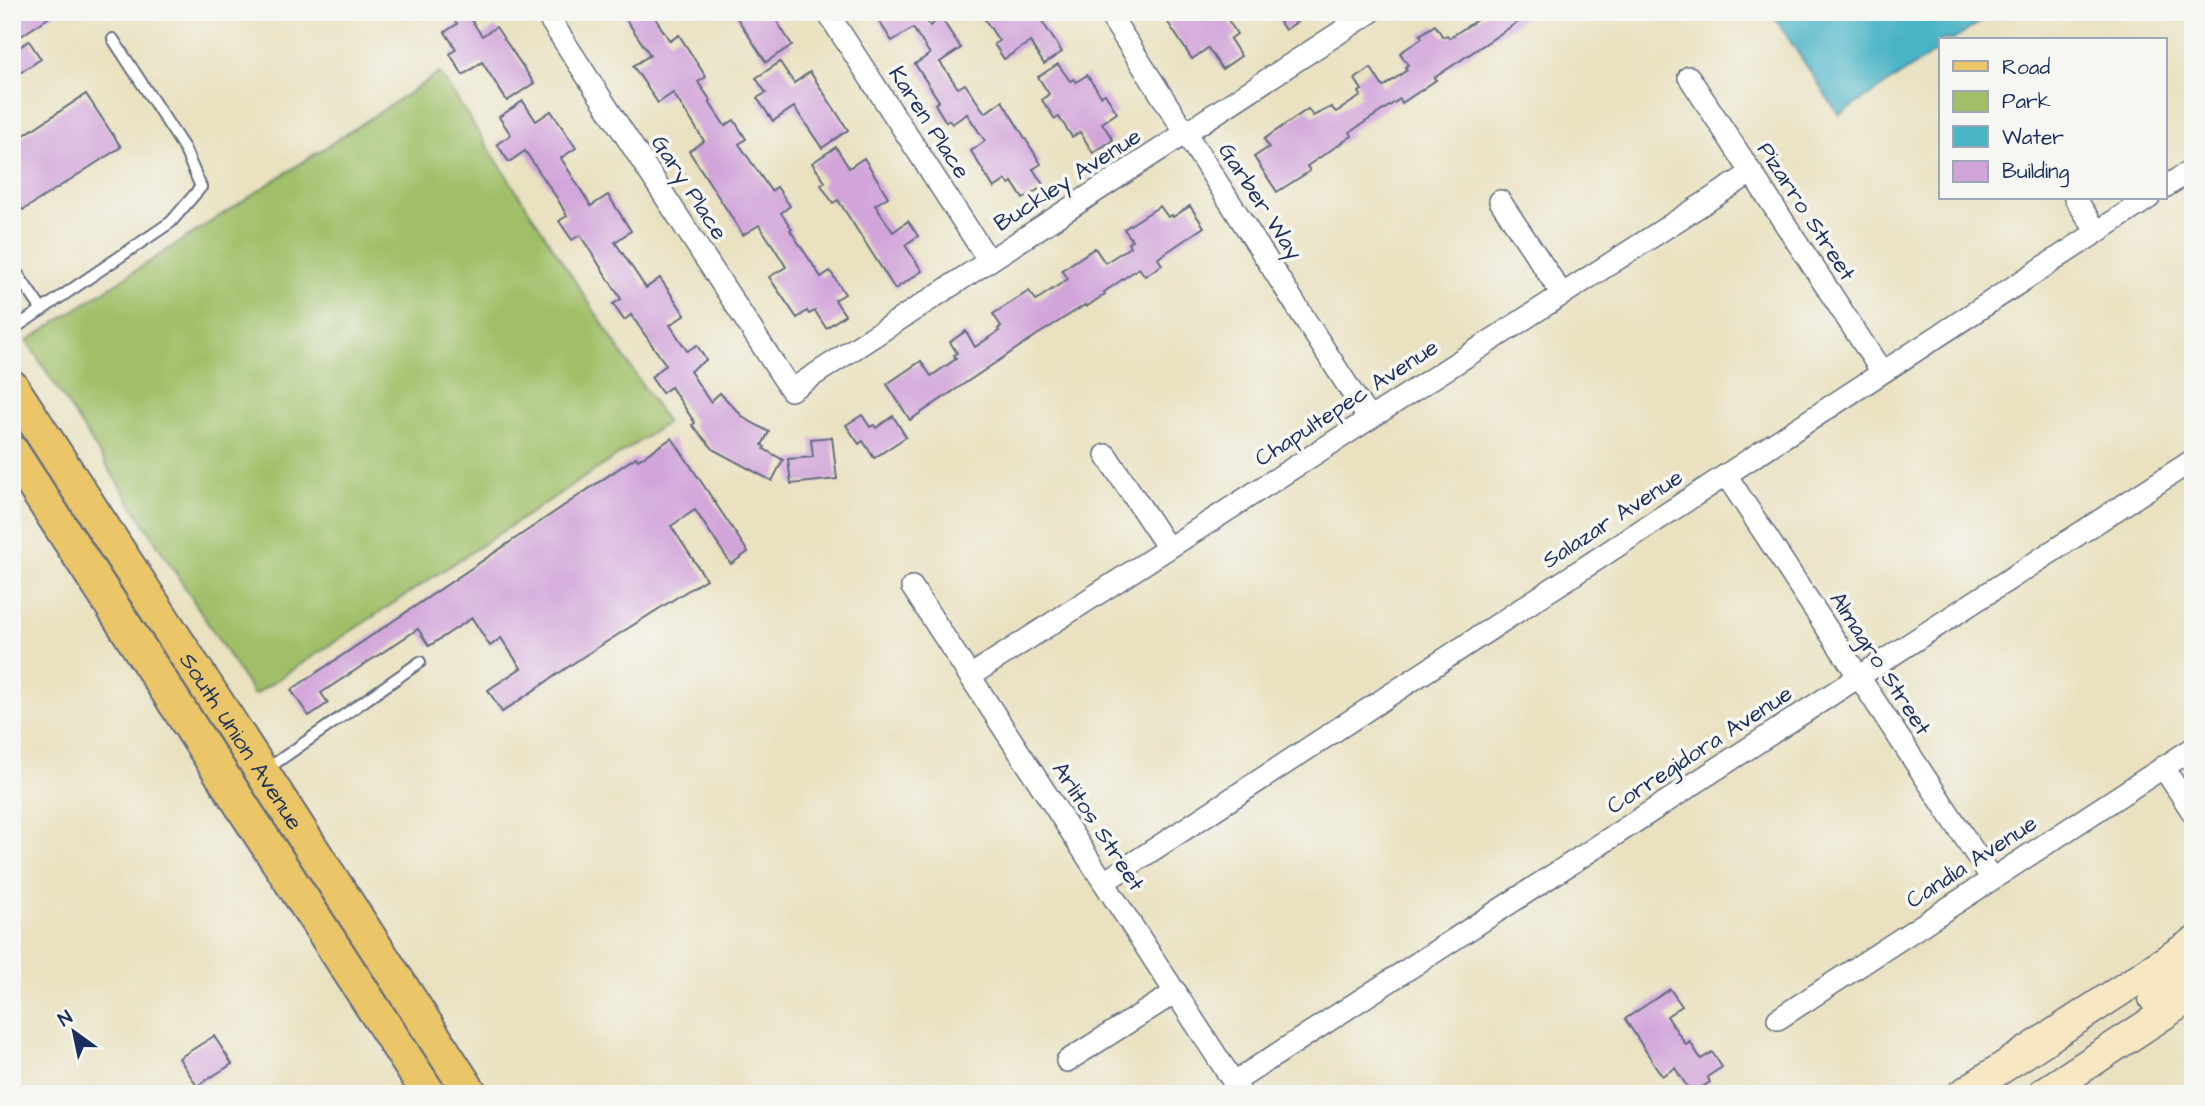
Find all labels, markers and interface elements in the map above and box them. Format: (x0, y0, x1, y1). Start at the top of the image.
legend (1939, 38, 2166, 200)
text: Road (2002, 53, 2050, 82)
street label: Karen Place (881, 60, 978, 185)
text: Park (2002, 87, 2051, 116)
street label: Buckley Avenue (988, 120, 1148, 240)
text: Water (2002, 123, 2064, 152)
street label: Gary Place (642, 129, 735, 247)
street label: Pizarro Street (1749, 136, 1863, 288)
street label: Garber Way (1210, 137, 1310, 267)
text: Building (2002, 157, 2070, 188)
street label: Chapultepec Avenue (1249, 331, 1445, 474)
street label: Salazar Avenue (1536, 461, 1689, 576)
street label: Almagro Street (1821, 585, 1939, 743)
street label: South Union Avenue (172, 647, 310, 836)
street label: Corregidora Avenue (1600, 678, 1799, 823)
street label: Arlitos Street (1044, 756, 1152, 898)
street label: Candia Avenue (1900, 807, 2043, 916)
north arrow (38, 998, 108, 1068)
text: N (53, 1004, 78, 1034)

